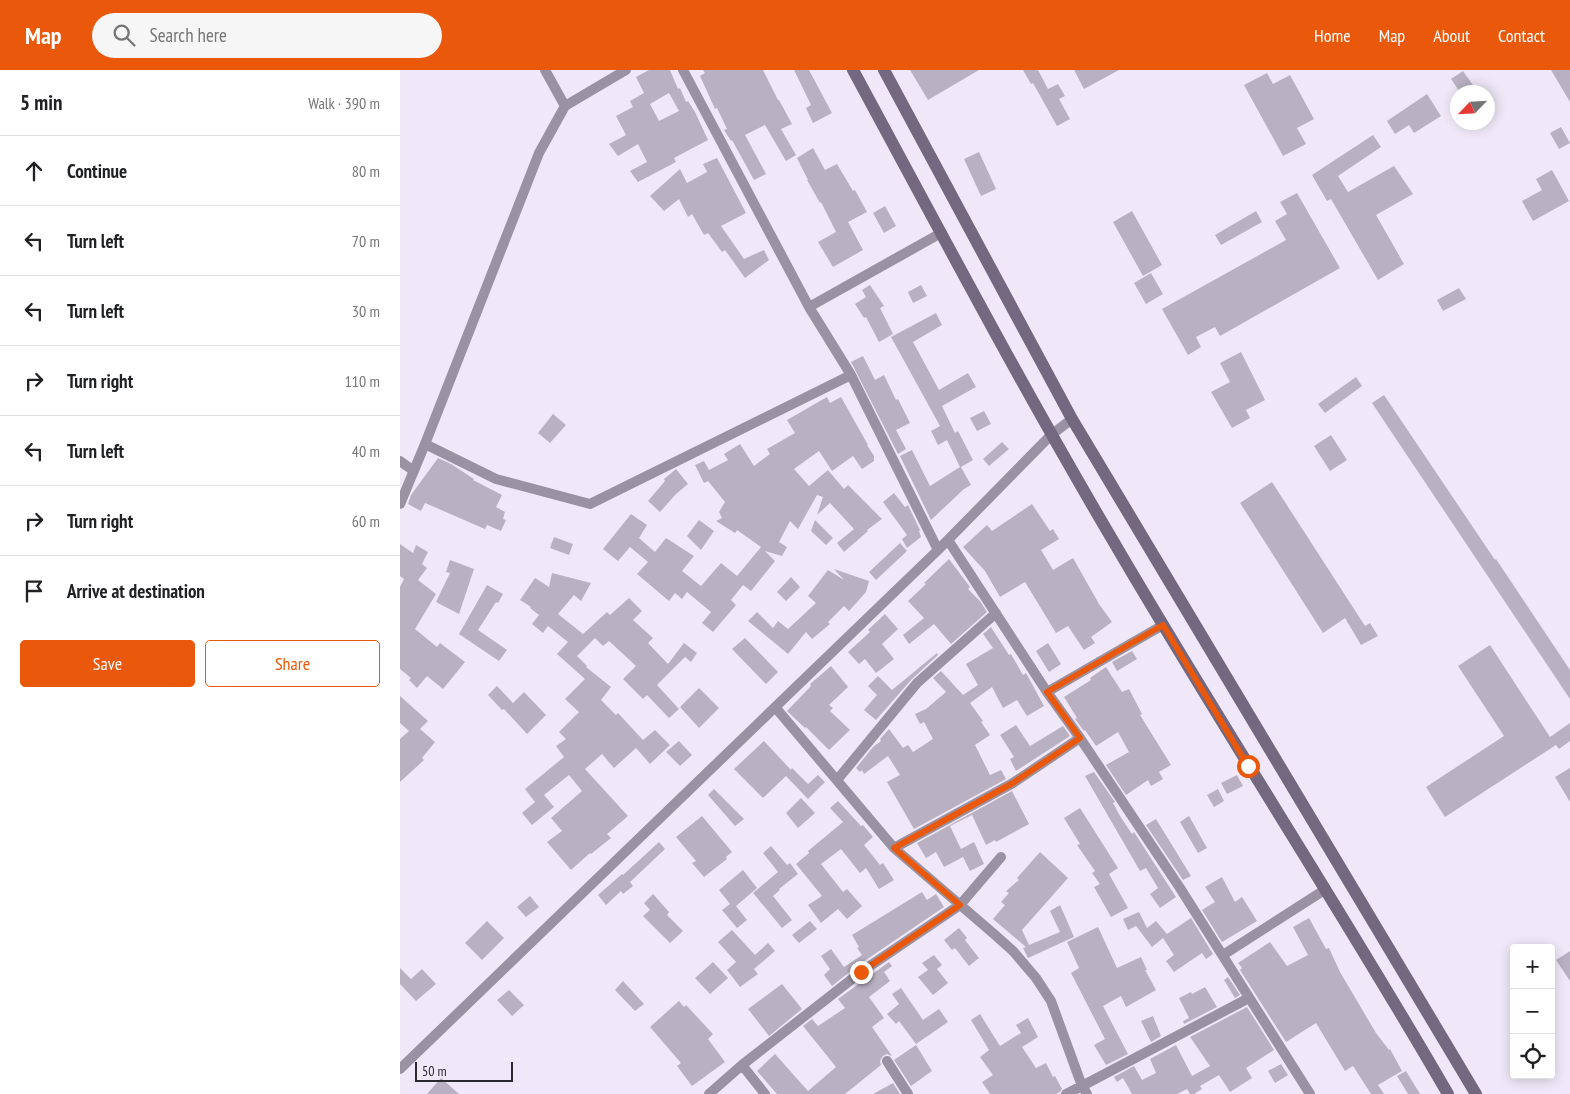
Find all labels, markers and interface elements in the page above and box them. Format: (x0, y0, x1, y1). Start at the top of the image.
search box (92, 13, 442, 58)
text: Map (25, 20, 62, 51)
icon: search (110, 21, 138, 49)
text: Search here (150, 23, 227, 47)
text: Home (1314, 24, 1351, 47)
text: Map (1379, 24, 1405, 47)
text: About (1433, 24, 1470, 47)
text: Contact (1498, 24, 1545, 47)
north arrow (1450, 85, 1495, 130)
text: 5 min (20, 89, 62, 116)
text: Walk · 390 m (308, 93, 380, 113)
icon: ahead (20, 157, 48, 185)
text: Continue (67, 159, 127, 183)
text: 80 m (352, 161, 380, 181)
icon: left (20, 227, 48, 255)
text: Turn left (67, 229, 124, 253)
text: 70 m (352, 231, 380, 251)
icon: left (20, 297, 48, 325)
text: Turn left (67, 299, 124, 323)
text: 30 m (352, 301, 380, 321)
icon: right (20, 367, 48, 395)
text: Turn right (67, 369, 133, 393)
text: 110 m (345, 371, 380, 391)
icon: left (20, 437, 48, 465)
text: Turn left (67, 439, 124, 463)
text: 40 m (352, 441, 380, 461)
icon: right (20, 507, 48, 535)
text: Turn right (67, 509, 133, 533)
text: 60 m (352, 511, 380, 531)
icon: arrive (20, 577, 48, 605)
text: Arrive at destination (67, 579, 205, 603)
button: Save (20, 640, 195, 687)
button: Share (205, 640, 380, 687)
route start (1237, 755, 1260, 778)
map controls (1510, 944, 1555, 1079)
button: + (1510, 944, 1555, 989)
route end (850, 961, 873, 984)
button: − (1510, 989, 1555, 1034)
button: locate (1510, 1034, 1555, 1079)
scale bar (415, 1059, 512, 1082)
text: 50 m (422, 1062, 447, 1080)

